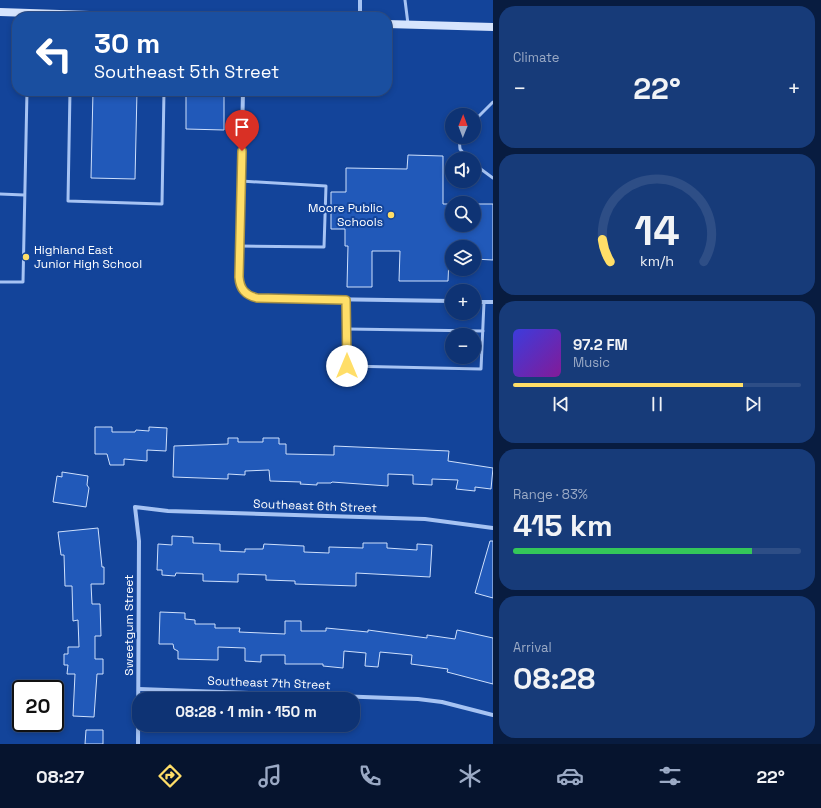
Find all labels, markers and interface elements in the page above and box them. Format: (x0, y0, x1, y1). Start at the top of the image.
text: 30 m (94, 25, 160, 61)
icon: left (28, 28, 80, 80)
text: Climate (513, 49, 559, 66)
text: Southeast 5th Street (94, 60, 279, 83)
text: 22° (633, 69, 681, 108)
text: − (513, 74, 527, 102)
text: + (787, 74, 801, 102)
north arrow (445, 108, 481, 144)
map controls (445, 108, 481, 364)
pin (225, 110, 259, 151)
icon: arrive (231, 116, 253, 138)
button: sound (445, 152, 481, 188)
button: search (445, 196, 481, 232)
place label: Moore Public Schools (308, 200, 383, 230)
text: 14 (634, 204, 680, 257)
marker: Moore Public Schools (386, 210, 396, 220)
button: layers (445, 240, 481, 276)
place label: Highland East Junior High School (34, 242, 142, 272)
marker: Highland East Junior High School (21, 252, 31, 262)
text: km/h (640, 252, 674, 270)
button: + (445, 284, 481, 320)
button: − (445, 328, 481, 364)
text: 97.2 FM (573, 335, 628, 354)
position arrow (326, 345, 368, 387)
text: Music (573, 354, 610, 371)
icon: previous (550, 393, 572, 415)
icon: pause (646, 393, 668, 415)
icon: next (742, 393, 764, 415)
text: Range · 83% (513, 486, 588, 503)
street label: Southeast 6th Street (253, 496, 377, 516)
text: 415 km (513, 506, 613, 545)
street label: Sweetgum Street (121, 574, 137, 676)
text: Arrival (513, 639, 552, 656)
text: 08:28 (513, 659, 595, 698)
street label: Southeast 7th Street (207, 673, 331, 693)
speed limit sign: 20 (12, 680, 64, 732)
text: 08:28 · 1 min · 150 m (175, 702, 317, 721)
icon: directions (156, 762, 184, 790)
icon: music (256, 762, 284, 790)
icon: phone (356, 762, 384, 790)
icon: climate (456, 762, 484, 790)
icon: car (556, 762, 584, 790)
icon: filters (656, 762, 684, 790)
text: 08:27 (36, 765, 84, 788)
text: 22° (756, 765, 785, 788)

